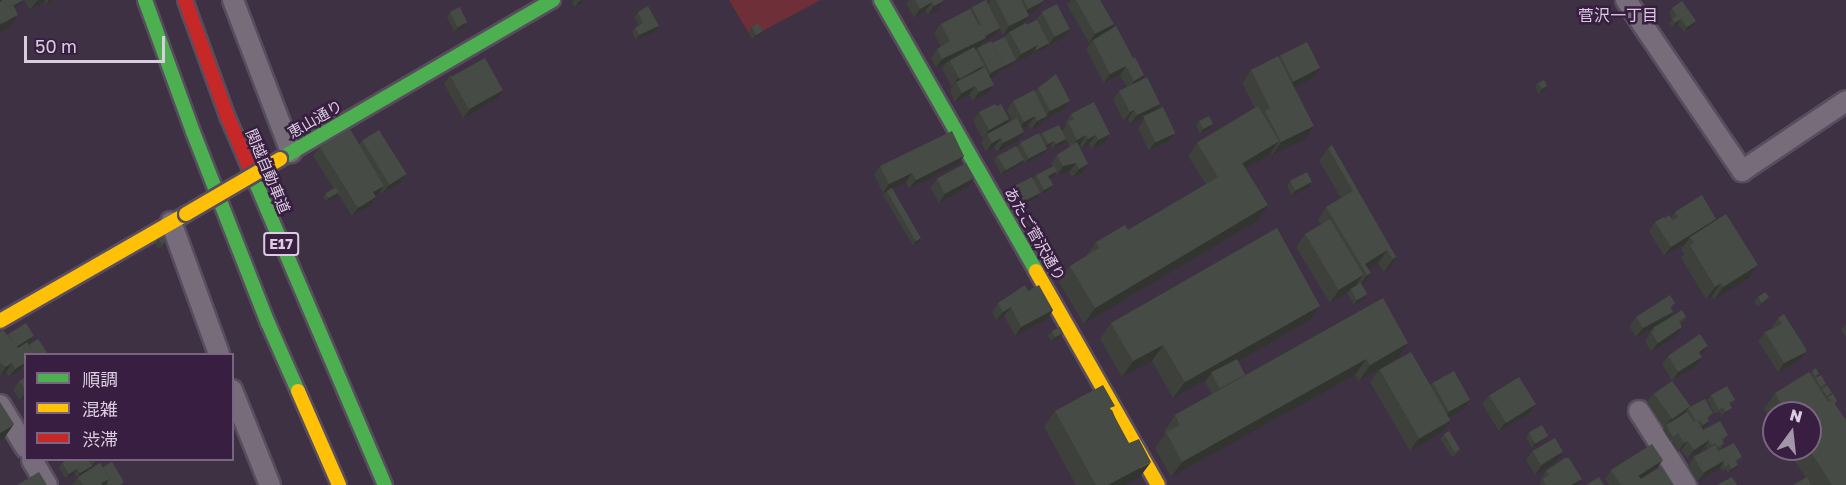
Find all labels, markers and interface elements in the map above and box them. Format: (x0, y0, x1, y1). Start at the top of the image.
district label: 菅沢一丁目 (1578, 5, 1658, 25)
scale bar (27, 24, 168, 62)
text: 50 m (35, 35, 77, 57)
street label: 恵山通り (285, 96, 345, 142)
street label: 関越自動車道 (242, 126, 294, 216)
street label: あたご菅沢通り (1001, 184, 1069, 284)
road number: E17 (263, 233, 299, 255)
legend (24, 353, 234, 461)
text: 順調 (82, 368, 118, 390)
text: 混雑 (82, 398, 118, 420)
north arrow (1762, 401, 1822, 461)
text: N (1788, 404, 1805, 427)
text: 渋滞 (82, 428, 118, 450)

